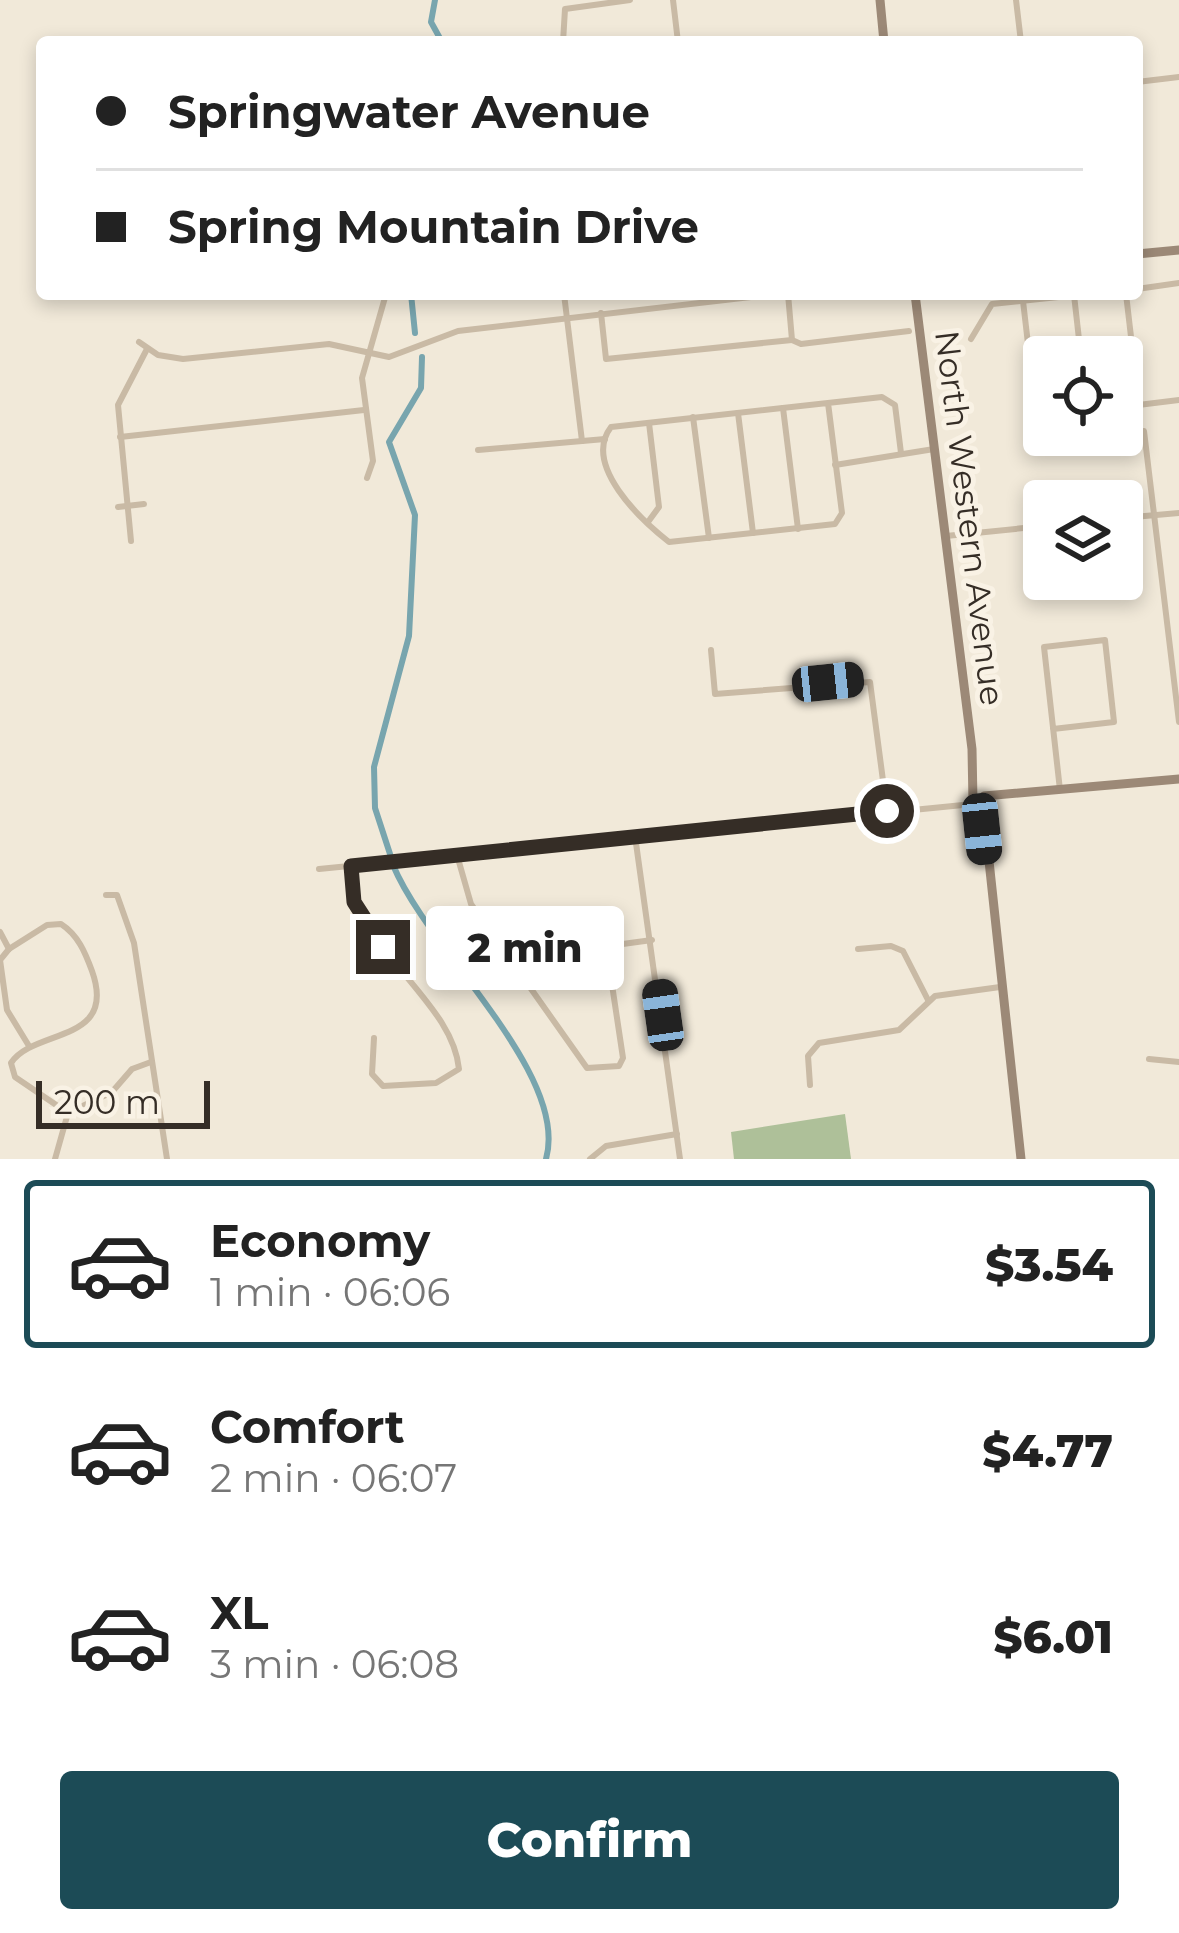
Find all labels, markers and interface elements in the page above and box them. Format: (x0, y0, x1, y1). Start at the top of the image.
text: Springwater Avenue (168, 84, 650, 139)
text: Spring Mountain Drive (168, 199, 699, 254)
street label: North Western Avenue (927, 328, 1013, 708)
map controls (1023, 336, 1143, 600)
button: locate (1023, 336, 1143, 456)
button: layers (1023, 480, 1143, 600)
car (790, 660, 866, 704)
route start (860, 784, 914, 838)
car (960, 791, 1004, 867)
callout: 2 min (425, 905, 623, 989)
route end (356, 920, 410, 974)
text: 2 min (468, 924, 582, 972)
car (640, 977, 686, 1053)
scale bar (36, 1075, 210, 1128)
text: 200 m (54, 1082, 160, 1122)
icon: car (66, 1210, 174, 1318)
text: Economy (210, 1213, 430, 1268)
text: $3.54 (985, 1237, 1113, 1292)
text: 1 min · 06:06 (210, 1268, 450, 1316)
icon: car (66, 1396, 174, 1504)
text: Comfort (210, 1399, 405, 1454)
text: $4.77 (982, 1423, 1113, 1478)
text: 2 min · 06:07 (210, 1454, 457, 1502)
icon: car (66, 1582, 174, 1690)
text: XL (210, 1585, 268, 1640)
text: $6.01 (993, 1609, 1113, 1664)
text: 3 min · 06:08 (210, 1640, 459, 1688)
button: Confirm (60, 1771, 1119, 1909)

